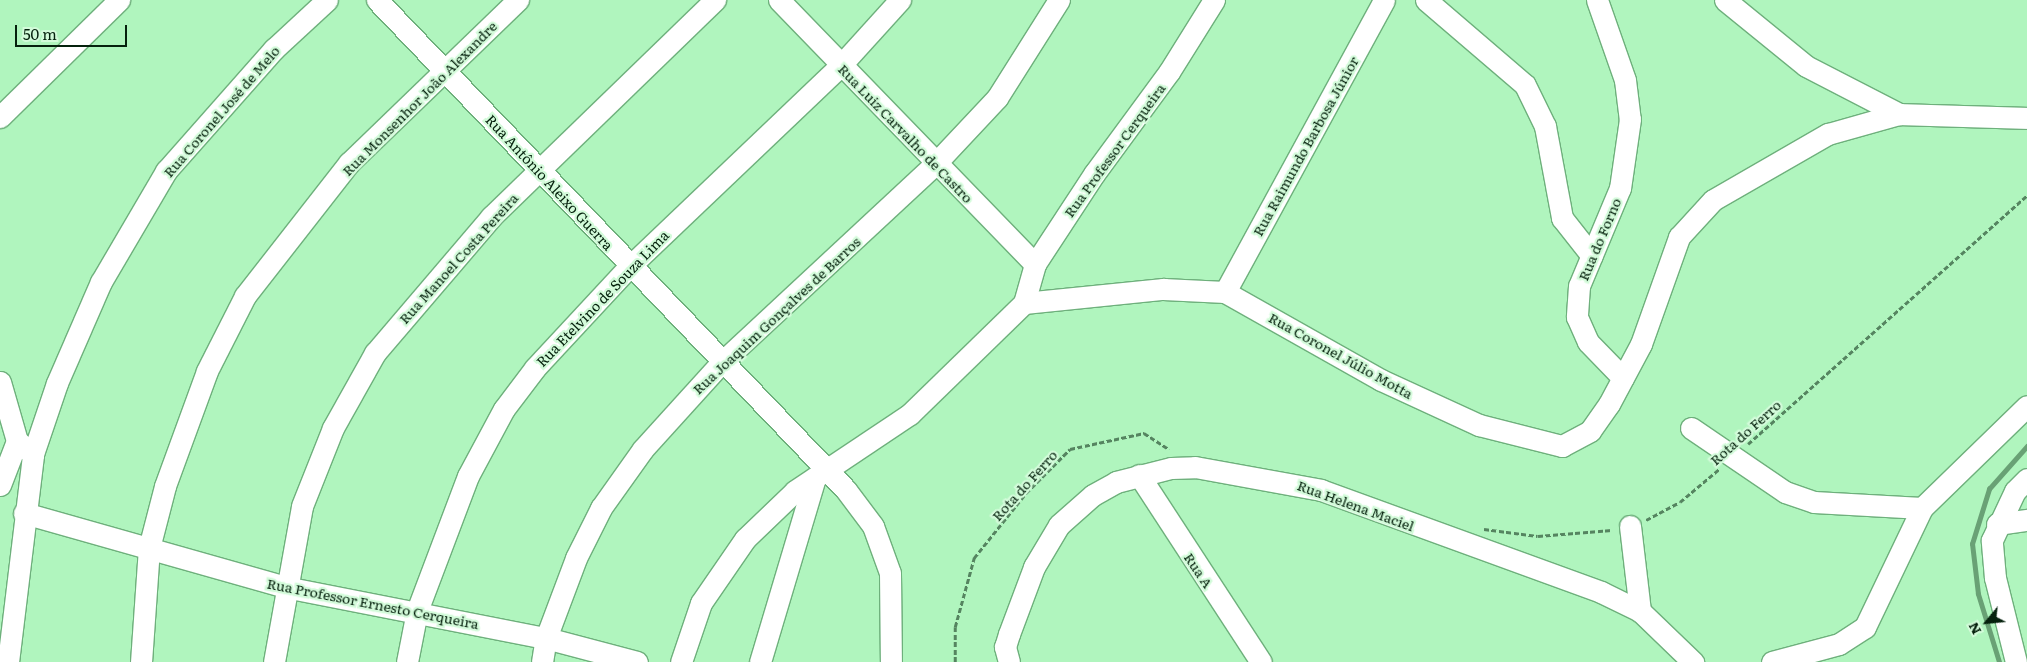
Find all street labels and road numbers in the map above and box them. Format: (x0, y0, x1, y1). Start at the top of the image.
street label: Rua Monsenhor João Alexandre (338, 17, 500, 179)
street label: Rua Coronel José de Melo (159, 42, 283, 180)
street label: Rua Raimundo Barbosa Júnior (1249, 53, 1361, 239)
street label: Rua Luiz Carvalho de Castro (835, 60, 977, 206)
street label: Rua Professor Cerqueira (1060, 80, 1168, 220)
street label: Rua Antônio Aleixo Guerra (483, 111, 617, 253)
street label: Rua Manoel Costa Pereira (395, 189, 521, 327)
street label: Rua do Forno (1574, 195, 1624, 283)
street label: Rua Etelvino de Souza Lima (532, 226, 672, 370)
street label: Rua Joaquim Gonçalves de Barros (689, 233, 863, 397)
street label: Rua Coronel Júlio Motta (1266, 308, 1416, 402)
street label: Rota do Ferro (1706, 396, 1784, 468)
street label: Rota do Ferro (988, 446, 1060, 524)
street label: Rua Helena Maciel (1295, 476, 1417, 534)
street label: Rua A (1181, 549, 1217, 591)
street label: Rua Professor Ernesto Cerqueira (266, 574, 480, 632)

